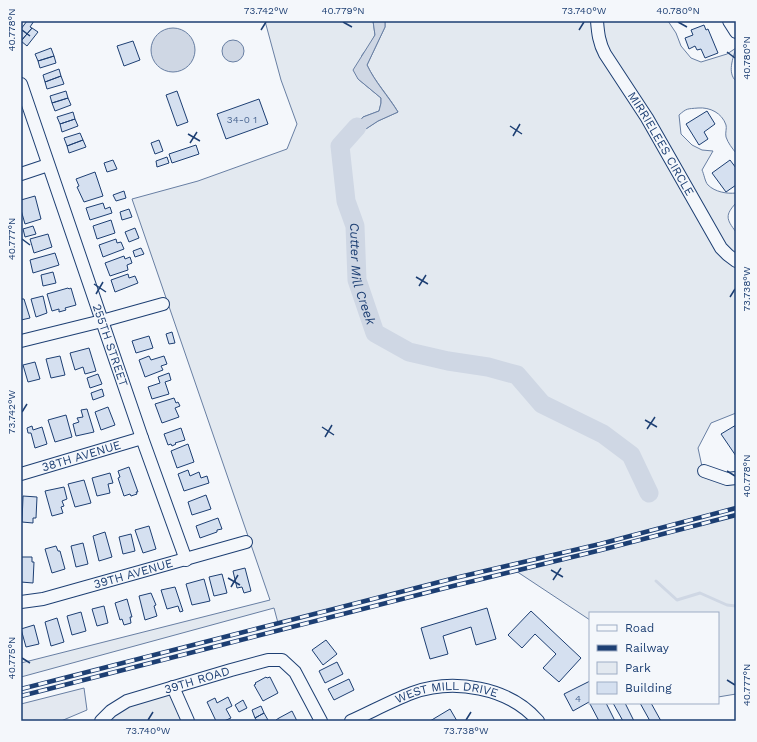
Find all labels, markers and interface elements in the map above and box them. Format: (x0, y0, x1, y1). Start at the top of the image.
text: 73.742°W (244, 5, 289, 16)
text: 40.779°N (321, 5, 365, 16)
text: 73.740°W (562, 5, 607, 16)
text: 40.780°N (656, 5, 700, 16)
text: 40.778°N (6, 9, 17, 52)
text: 40.780°N (741, 36, 752, 80)
street label: MIRRIELEES CIRCLE (625, 89, 697, 198)
house number: 34-0 1 (227, 114, 257, 125)
text: 40.777°N (6, 218, 17, 260)
water label: Cutter Mill Creek (347, 222, 379, 328)
text: 73.738°W (741, 266, 752, 312)
street label: 255TH STREET (90, 302, 131, 388)
text: 73.742°W (6, 389, 17, 434)
street label: 38TH AVENUE (40, 438, 123, 474)
text: 40.778°N (741, 455, 752, 498)
street label: 39TH AVENUE (92, 556, 175, 591)
legend (589, 612, 719, 704)
text: Road (625, 621, 654, 635)
text: 40.775°N (6, 637, 17, 679)
text: Railway (625, 641, 670, 655)
text: Park (625, 661, 651, 675)
street label: 39TH ROAD (163, 664, 231, 697)
text: 40.777°N (741, 664, 752, 706)
street label: WEST MILL DRIVE (393, 679, 500, 706)
text: Building (625, 681, 672, 695)
house number: 4 (575, 693, 581, 704)
text: 73.740°W (126, 725, 171, 736)
text: 73.738°W (443, 725, 489, 736)

